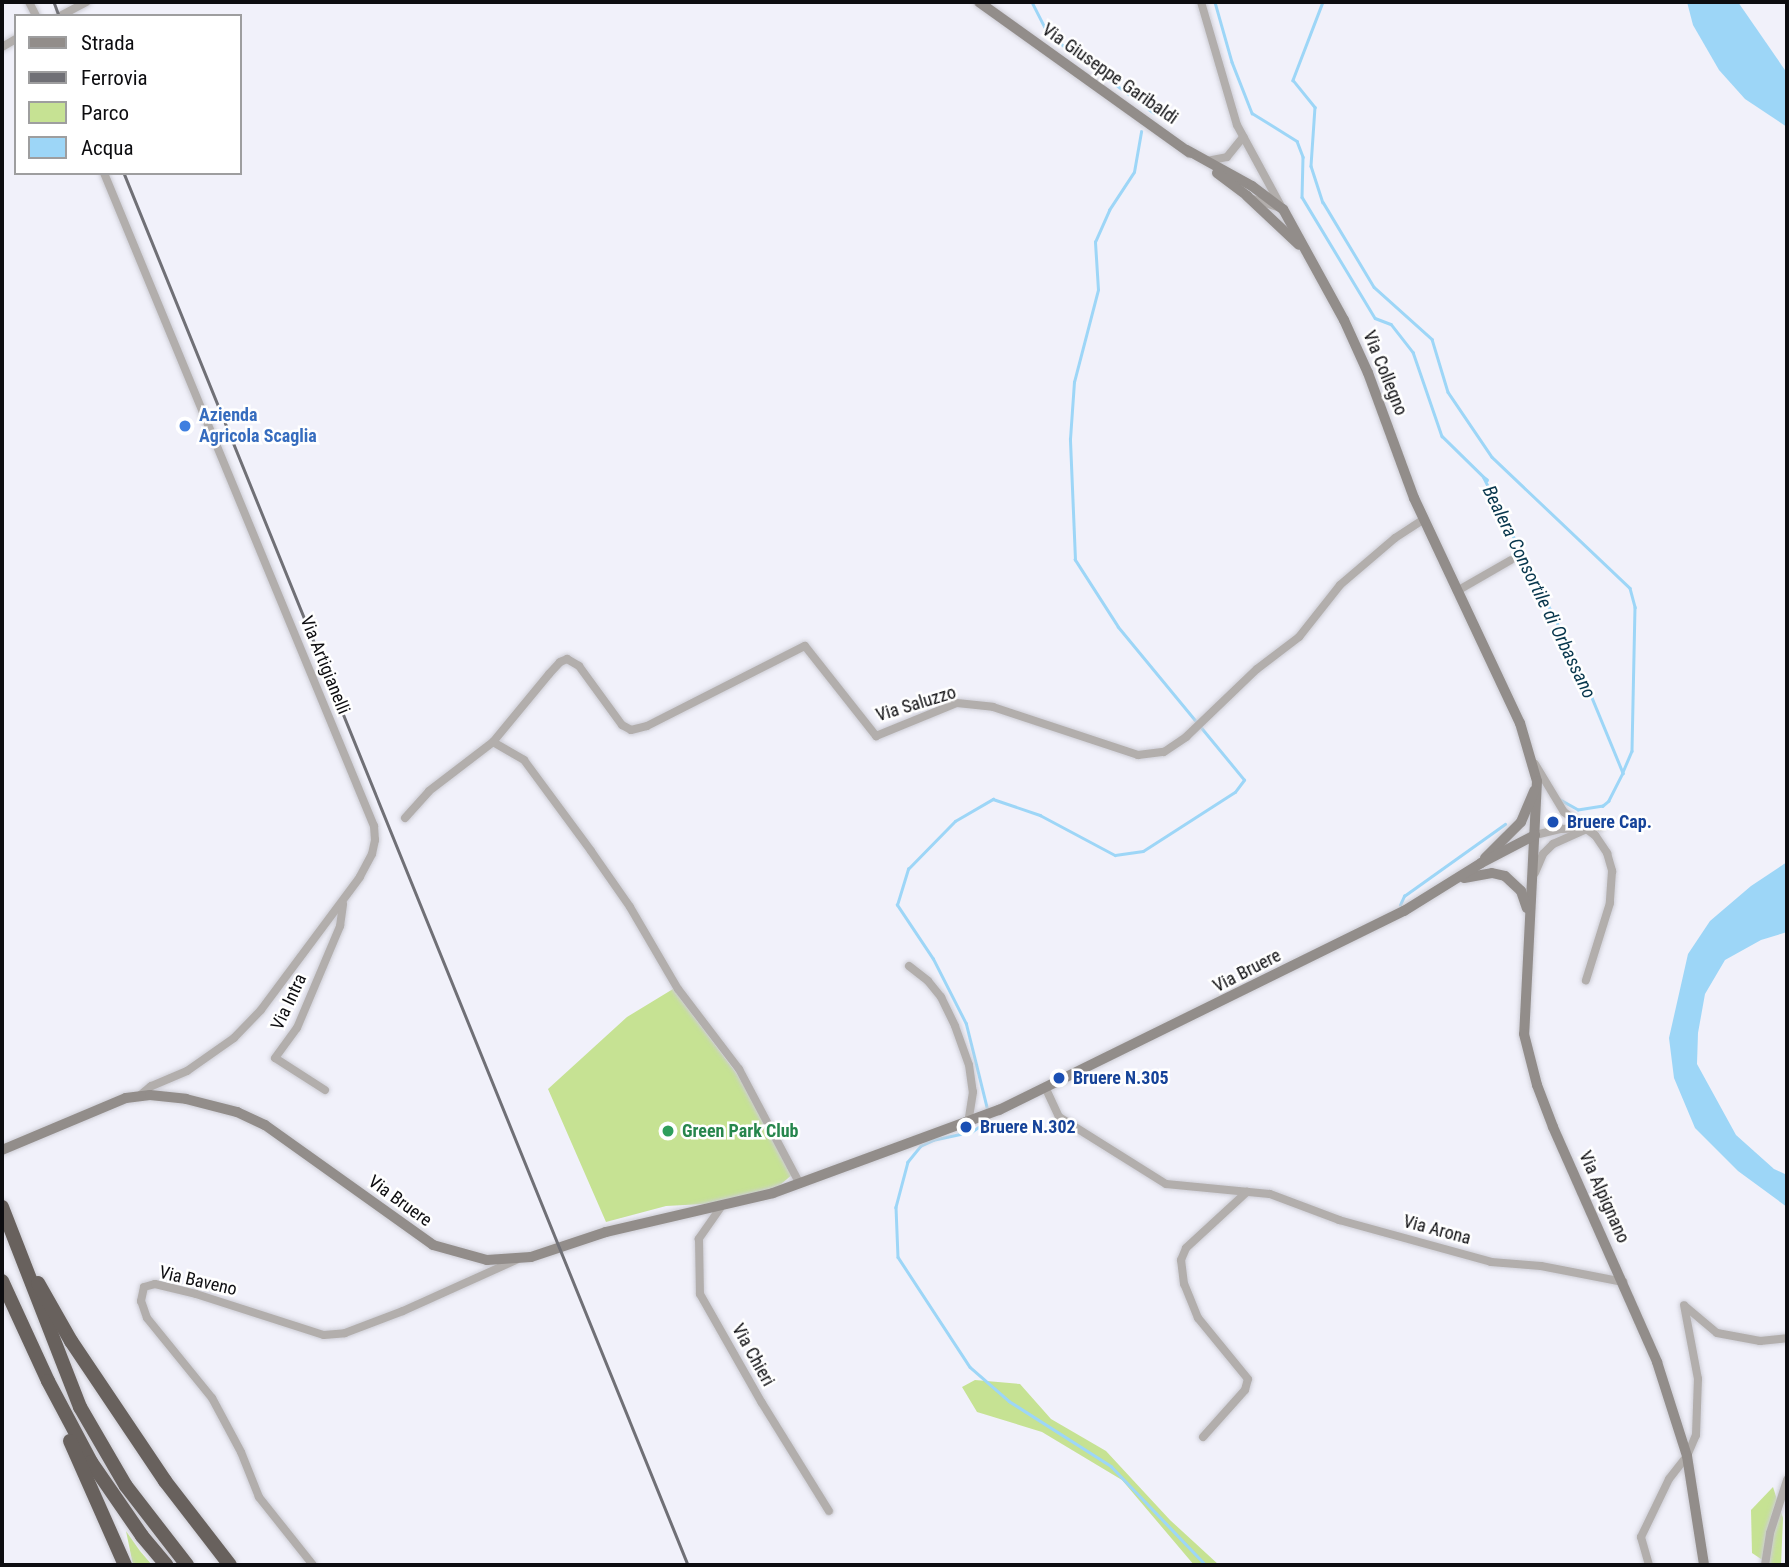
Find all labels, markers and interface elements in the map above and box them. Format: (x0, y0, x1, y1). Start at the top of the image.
legend (14, 14, 242, 175)
street label: Via Giuseppe Garibaldi (1038, 19, 1182, 129)
text: Strada (81, 31, 135, 55)
text: Ferrovia (81, 66, 148, 90)
text: Parco (81, 101, 129, 125)
text: Acqua (81, 136, 134, 160)
street label: Via Collegno (1358, 327, 1412, 419)
place label: Azienda Agricola Scaglia (199, 405, 317, 448)
marker: Azienda Agricola Scaglia (177, 418, 193, 434)
water label: Bealera Consortile di Orbassano (1477, 482, 1601, 702)
street label: Via Artigianelli (296, 613, 354, 717)
street label: Via Saluzzo (873, 682, 959, 726)
place label: Bruere Cap. (1567, 811, 1652, 833)
marker: Bruere Cap. (1545, 814, 1561, 830)
street label: Via Bruere (1209, 945, 1285, 997)
street label: Via Intra (267, 971, 311, 1033)
place label: Bruere N.305 (1073, 1067, 1169, 1089)
marker: Bruere N.305 (1051, 1070, 1067, 1086)
place label: Bruere N.302 (980, 1116, 1076, 1138)
marker: Bruere N.302 (958, 1119, 974, 1135)
place label: Green Park Club (682, 1120, 798, 1142)
marker: Green Park Club (660, 1123, 676, 1139)
street label: Via Alpignano (1574, 1148, 1634, 1246)
street label: Via Bruere (364, 1171, 436, 1231)
street label: Via Arona (1401, 1211, 1473, 1249)
street label: Via Baveno (157, 1262, 239, 1300)
street label: Via Chieri (727, 1320, 779, 1390)

